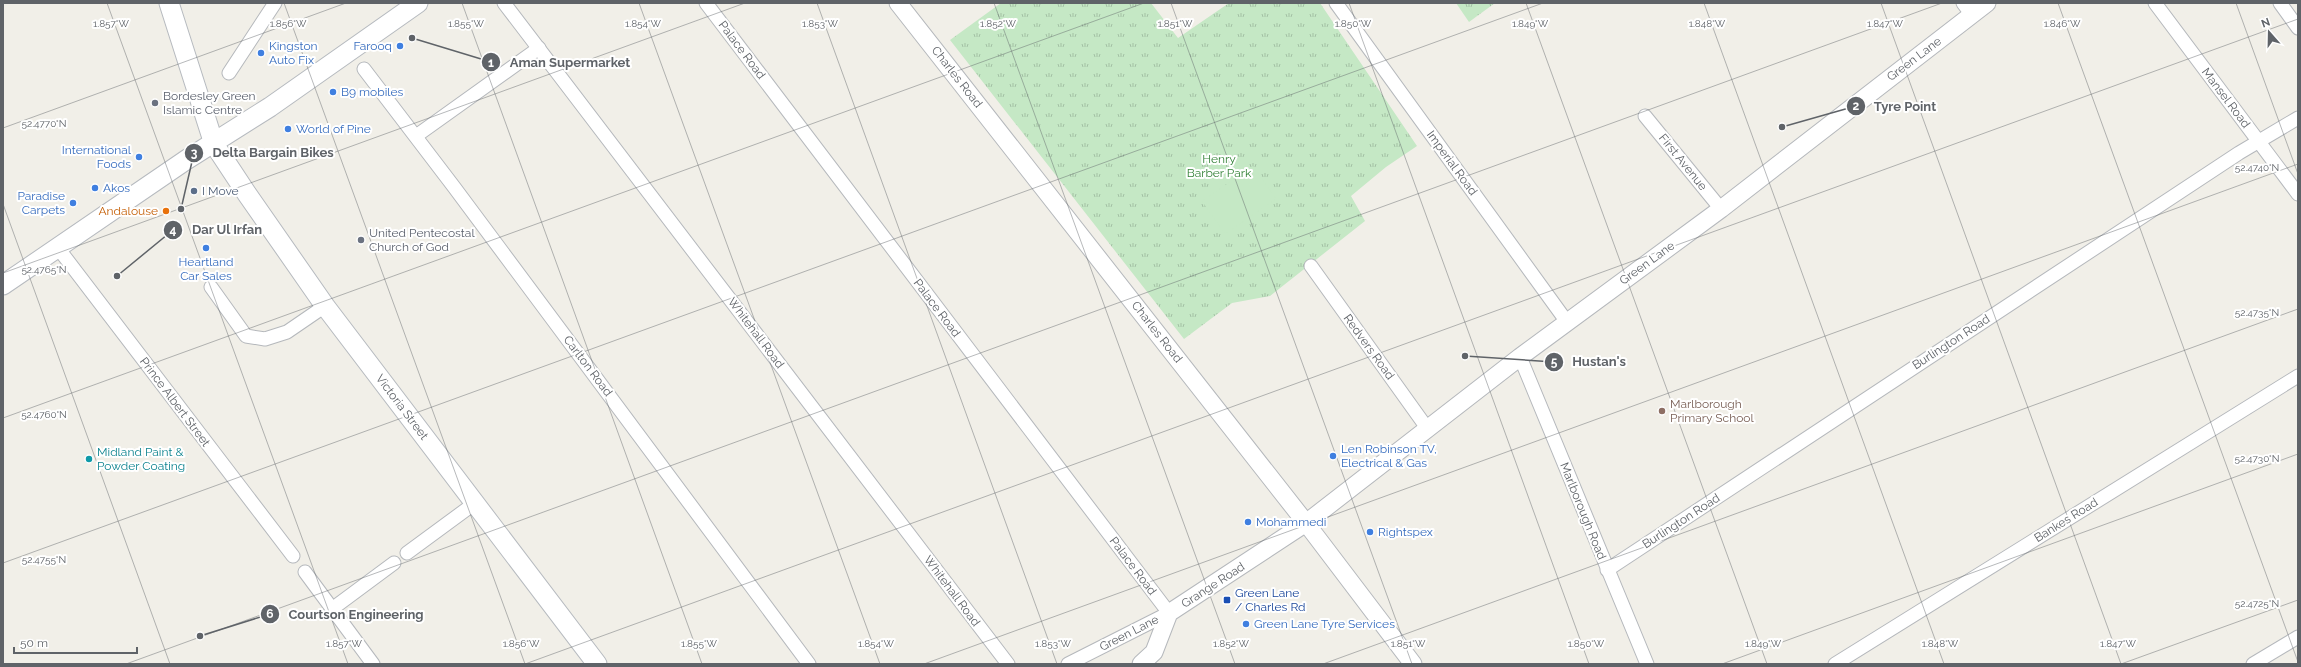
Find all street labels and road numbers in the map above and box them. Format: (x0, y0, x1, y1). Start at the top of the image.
street label: Palace Road (716, 18, 768, 82)
street label: Green Lane (1884, 34, 1944, 84)
street label: Charles Road (929, 44, 985, 110)
street label: Mansel Road (2199, 65, 2253, 131)
street label: Imperial Road (1424, 128, 1480, 198)
street label: First Avenue (1656, 131, 1710, 193)
street label: Green Lane (1617, 238, 1677, 288)
street label: Palace Road (911, 276, 963, 340)
street label: Whitehall Road (725, 295, 787, 371)
street label: Charles Road (1129, 299, 1185, 365)
street label: Redvers Road (1341, 312, 1397, 382)
street label: Burlington Road (1910, 312, 1992, 372)
street label: Carlton Road (561, 333, 615, 399)
street label: Prince Albert Street (137, 355, 213, 449)
street label: Victoria Street (373, 372, 431, 442)
street label: Marlborough Road (1557, 460, 1609, 562)
street label: Burlington Road (1640, 491, 1722, 551)
street label: Bankes Road (2032, 495, 2100, 545)
street label: Palace Road (1107, 534, 1159, 598)
street label: Whitehall Road (921, 553, 983, 629)
street label: Grange Road (1179, 559, 1247, 611)
street label: Green Lane (1097, 612, 1161, 654)

